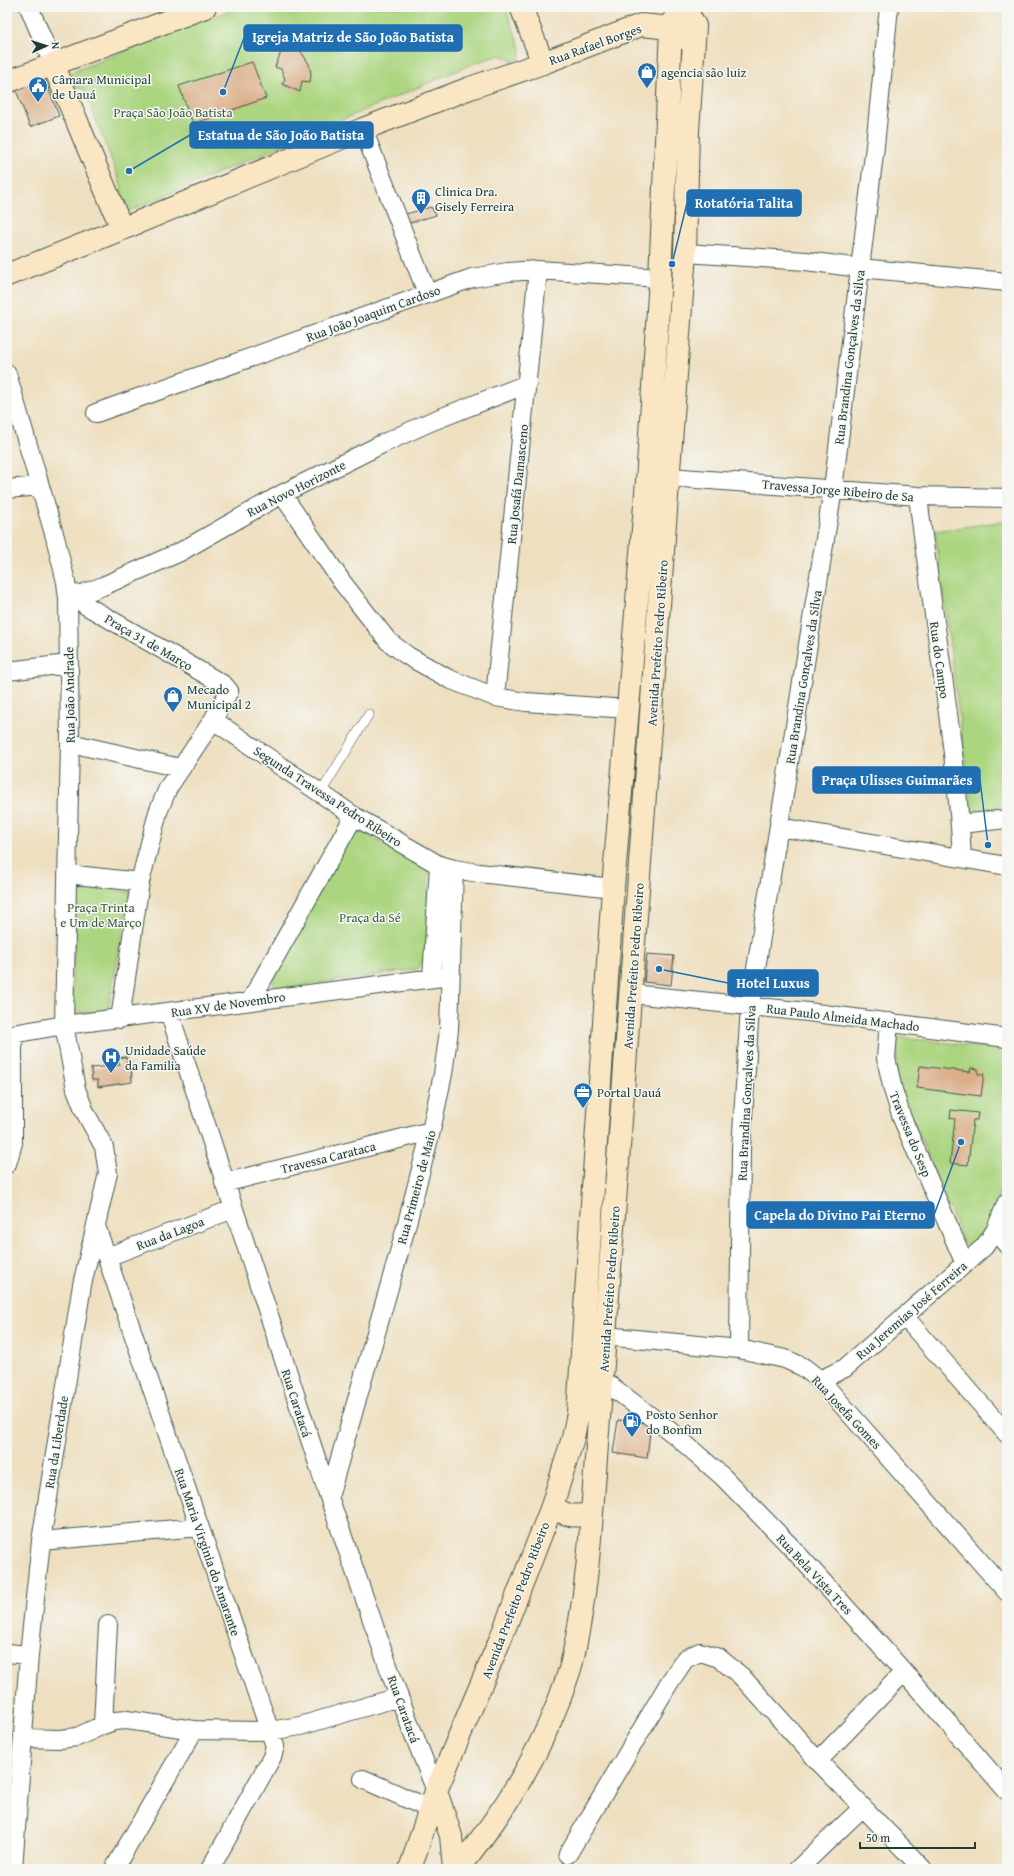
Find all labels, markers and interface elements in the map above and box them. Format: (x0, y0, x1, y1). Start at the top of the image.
street label: Rua Rafael Borges (546, 19, 644, 70)
callout: Igreja Matriz de São João Batista (244, 25, 462, 51)
north arrow (26, 26, 66, 66)
text: Igreja Matriz de São João Batista (252, 27, 455, 47)
text: N (48, 41, 64, 50)
shop icon: agencia são luiz (636, 61, 658, 89)
place label: agencia são luiz (661, 63, 747, 82)
place label: Câmara Municipal de Uauá (52, 70, 151, 104)
public building icon: Câmara Municipal de Uauá (27, 75, 49, 103)
park label: Praça São João Batista (113, 103, 233, 122)
callout: Estatua de São João Batista (190, 122, 373, 148)
text: Estatua de São João Batista (198, 125, 365, 145)
place label: Clinica Dra. Gisely Ferreira (435, 182, 515, 216)
building icon: Clinica Dra. Gisely Ferreira (410, 187, 432, 215)
callout: Rotatória Talita (687, 190, 801, 216)
text: Rotatória Talita (695, 193, 794, 213)
street label: Rua Brandina Gonçalves da Silva (829, 268, 870, 445)
street label: Rua João Joaquim Cardoso (303, 280, 443, 347)
street label: Rua Josafá Damasceno (502, 423, 533, 545)
street label: Rua Novo Horizonte (243, 455, 349, 522)
street label: Travessa Jorge Ribeiro de Sa (761, 474, 915, 507)
street label: Avenida Prefeito Pedro Ribeiro (642, 559, 673, 727)
street label: Rua Brandina Gonçalves da Silva (780, 588, 827, 765)
street label: Praça 31 de Março (101, 609, 197, 676)
street label: Rua do Campo (925, 620, 954, 700)
street label: Rua João Andrade (59, 647, 80, 743)
place label: Mecado Municipal 2 (187, 680, 251, 714)
shop icon: Mecado Municipal 2 (162, 685, 184, 713)
street label: Segunda Travessa Pedro Ribeiro (250, 741, 406, 852)
callout: Praça Ulisses Guimarães (813, 767, 980, 793)
text: Praça Ulisses Guimarães (821, 770, 973, 790)
street label: Avenida Prefeito Pedro Ribeiro (618, 882, 649, 1050)
park label: Praça Trinta e Um de Março (60, 898, 142, 932)
park label: Praça da Sé (339, 908, 401, 927)
callout: Hotel Luxus (728, 970, 818, 996)
text: Hotel Luxus (736, 973, 810, 993)
street label: Rua XV de Novembro (170, 987, 287, 1022)
street label: Rua Paulo Almeida Machado (765, 999, 921, 1036)
street label: Rua Brandina Gonçalves da Silva (732, 1004, 761, 1181)
place label: Unidade Saúde da Familia (125, 1041, 206, 1075)
hospital icon: Unidade Saúde da Familia (100, 1046, 122, 1074)
office icon: Portal Uauá (572, 1081, 594, 1109)
place label: Portal Uauá (597, 1083, 662, 1102)
street label: Travessa do Sesp (885, 1088, 936, 1180)
street label: Rua Primeiro de Maio (392, 1128, 441, 1246)
street label: Travessa Carataca (279, 1136, 378, 1178)
callout: Capela do Divino Pai Eterno (747, 1202, 934, 1228)
street label: Avenida Prefeito Pedro Ribeiro (594, 1205, 625, 1373)
text: Capela do Divino Pai Eterno (754, 1205, 926, 1225)
street label: Rua da Lagoa (134, 1212, 208, 1255)
street label: Rua Jeremias José Ferreira (852, 1256, 972, 1364)
street label: Rua Caratacá (277, 1367, 317, 1441)
street label: Rua Josefa Gomes (807, 1371, 886, 1454)
street label: Rua da Liberdade (40, 1394, 73, 1490)
place label: Posto Senhor do Bonfim (646, 1405, 719, 1439)
fuel station icon: Posto Senhor do Bonfim (621, 1410, 643, 1438)
street label: Rua Maria Virginia do Amarante (170, 1466, 245, 1639)
street label: Avenida Prefeito Pedro Ribeiro (477, 1519, 554, 1681)
street label: Rua Bela Vista Tres (772, 1530, 857, 1619)
street label: Rua Caratacá (383, 1673, 425, 1746)
scale bar (860, 1824, 975, 1850)
text: 50 m (866, 1829, 890, 1846)

